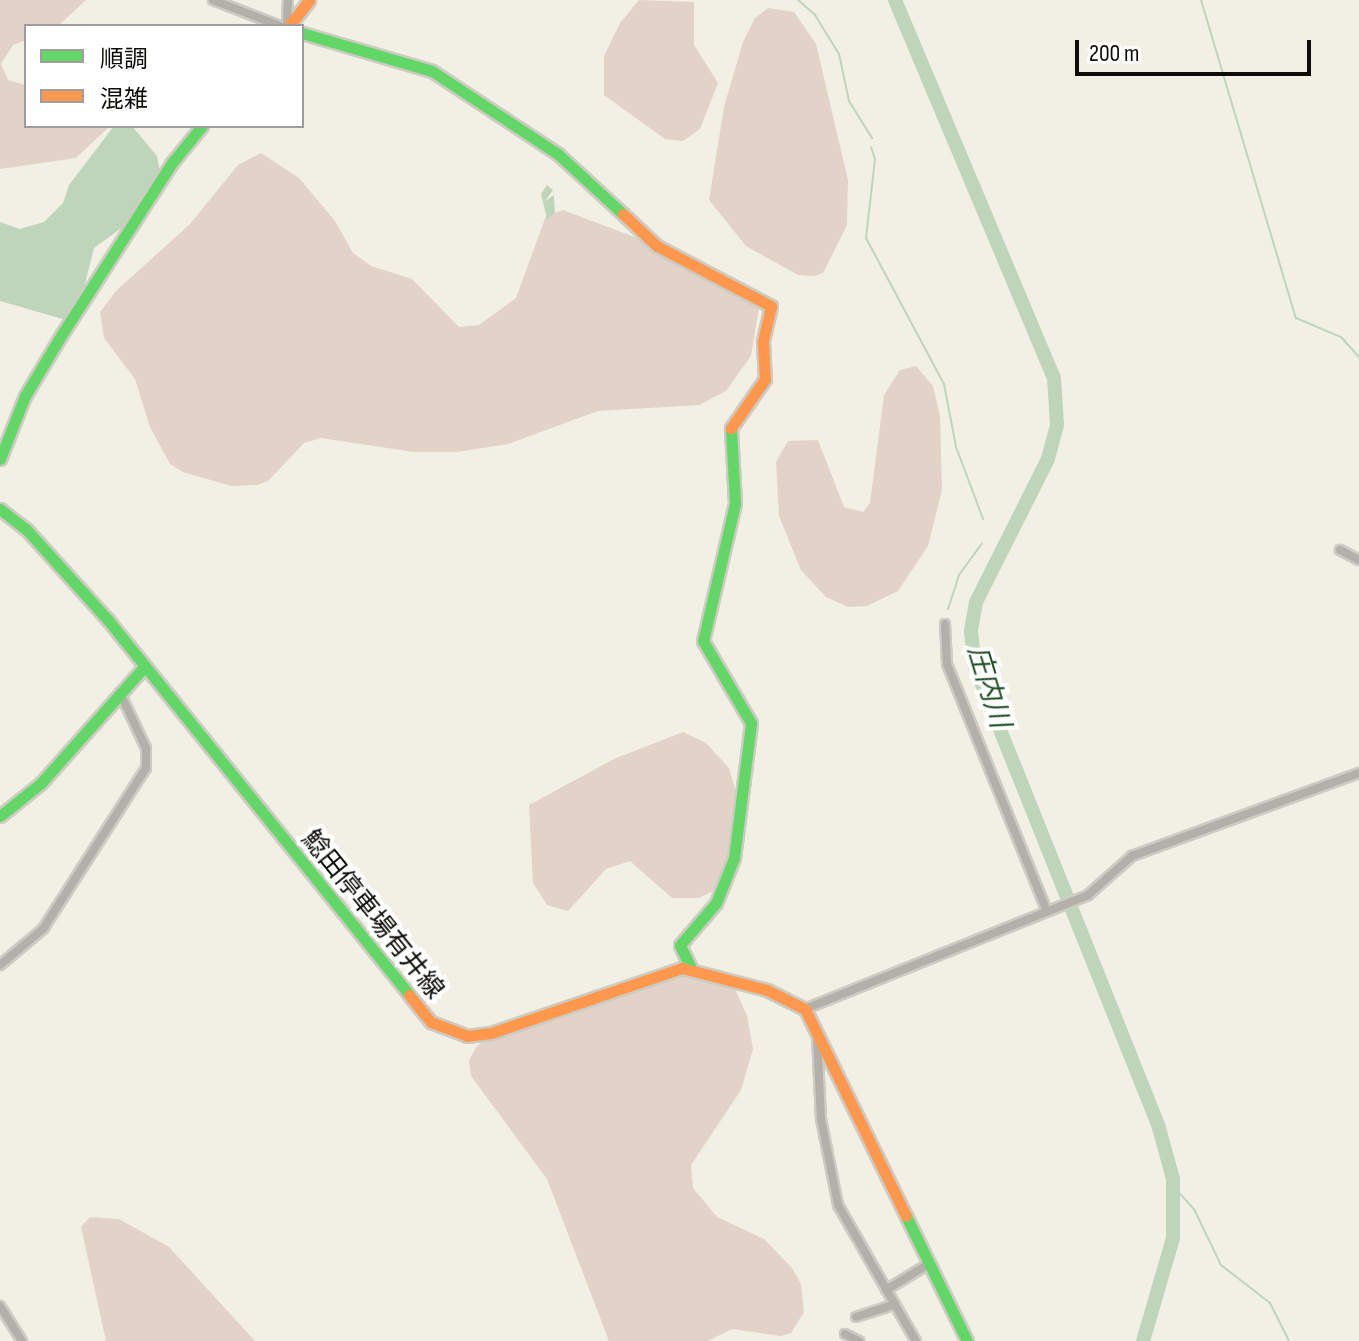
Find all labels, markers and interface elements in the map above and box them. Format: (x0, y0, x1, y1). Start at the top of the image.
legend (24, 24, 304, 128)
scale bar (1079, 24, 1315, 74)
text: 200 m (1089, 39, 1140, 68)
text: 順調 (100, 45, 148, 74)
text: 混雑 (100, 85, 148, 114)
water label: 庄内川 (960, 642, 1016, 732)
street label: 鯰田停車場有井線 (294, 824, 450, 1006)

